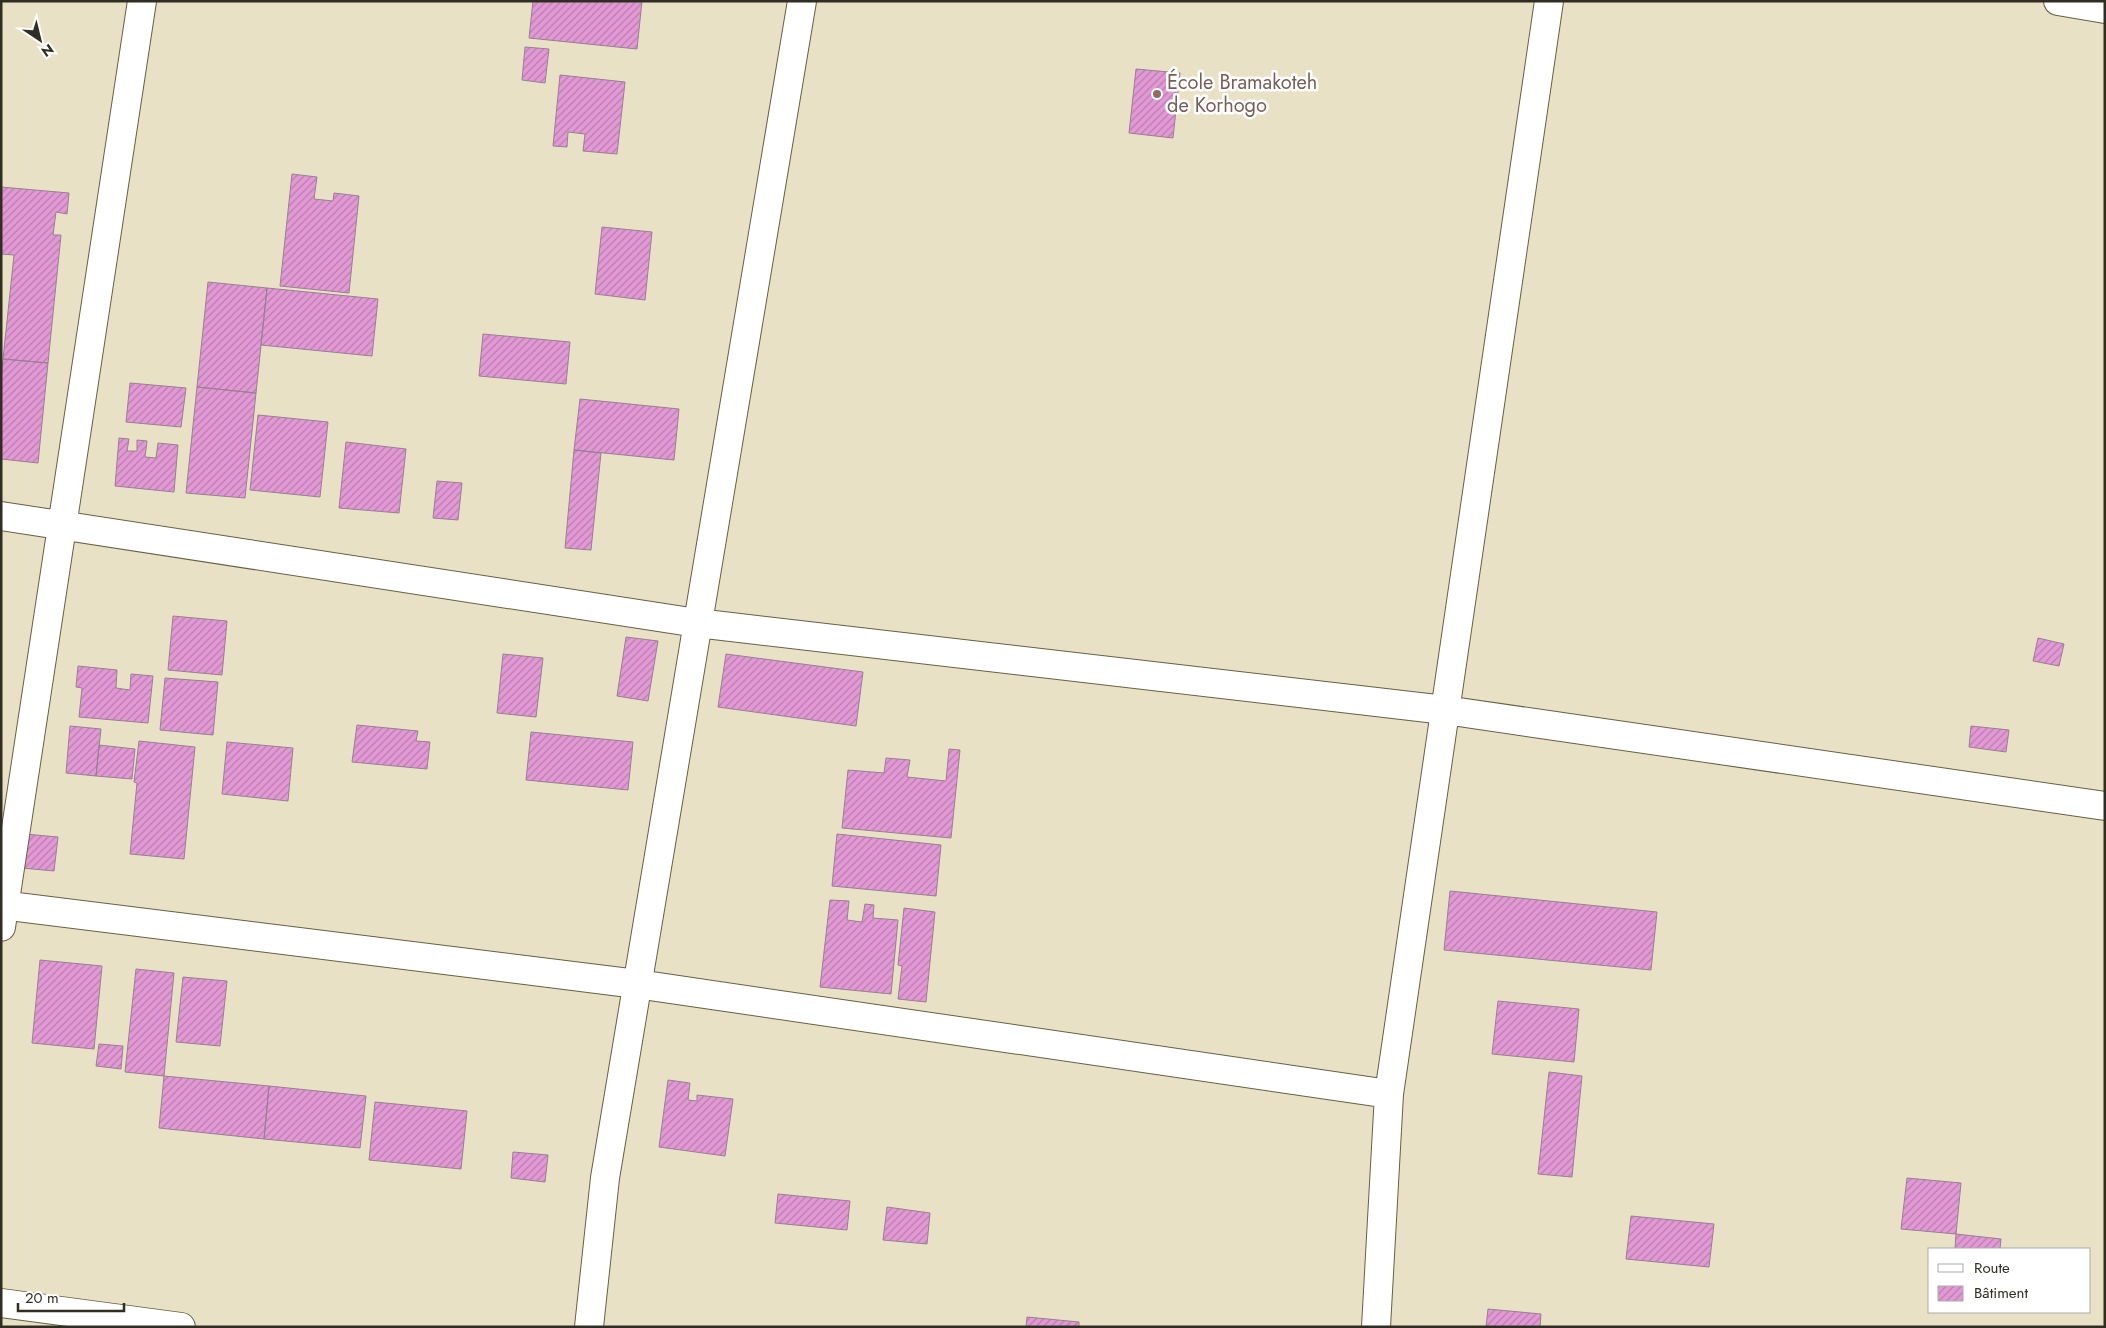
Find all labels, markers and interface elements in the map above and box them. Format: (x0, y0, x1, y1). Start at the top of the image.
north arrow (15, 15, 65, 65)
text: N (37, 39, 58, 62)
place label: École Bramakoteh de Korhogo (1167, 68, 1317, 120)
marker: École Bramakoteh de Korhogo (1151, 88, 1163, 100)
legend (1928, 1248, 2091, 1313)
text: Route (1974, 1257, 2010, 1279)
scale bar (18, 1280, 124, 1312)
text: Bâtiment (1974, 1282, 2028, 1304)
text: 20 m (25, 1287, 59, 1309)

